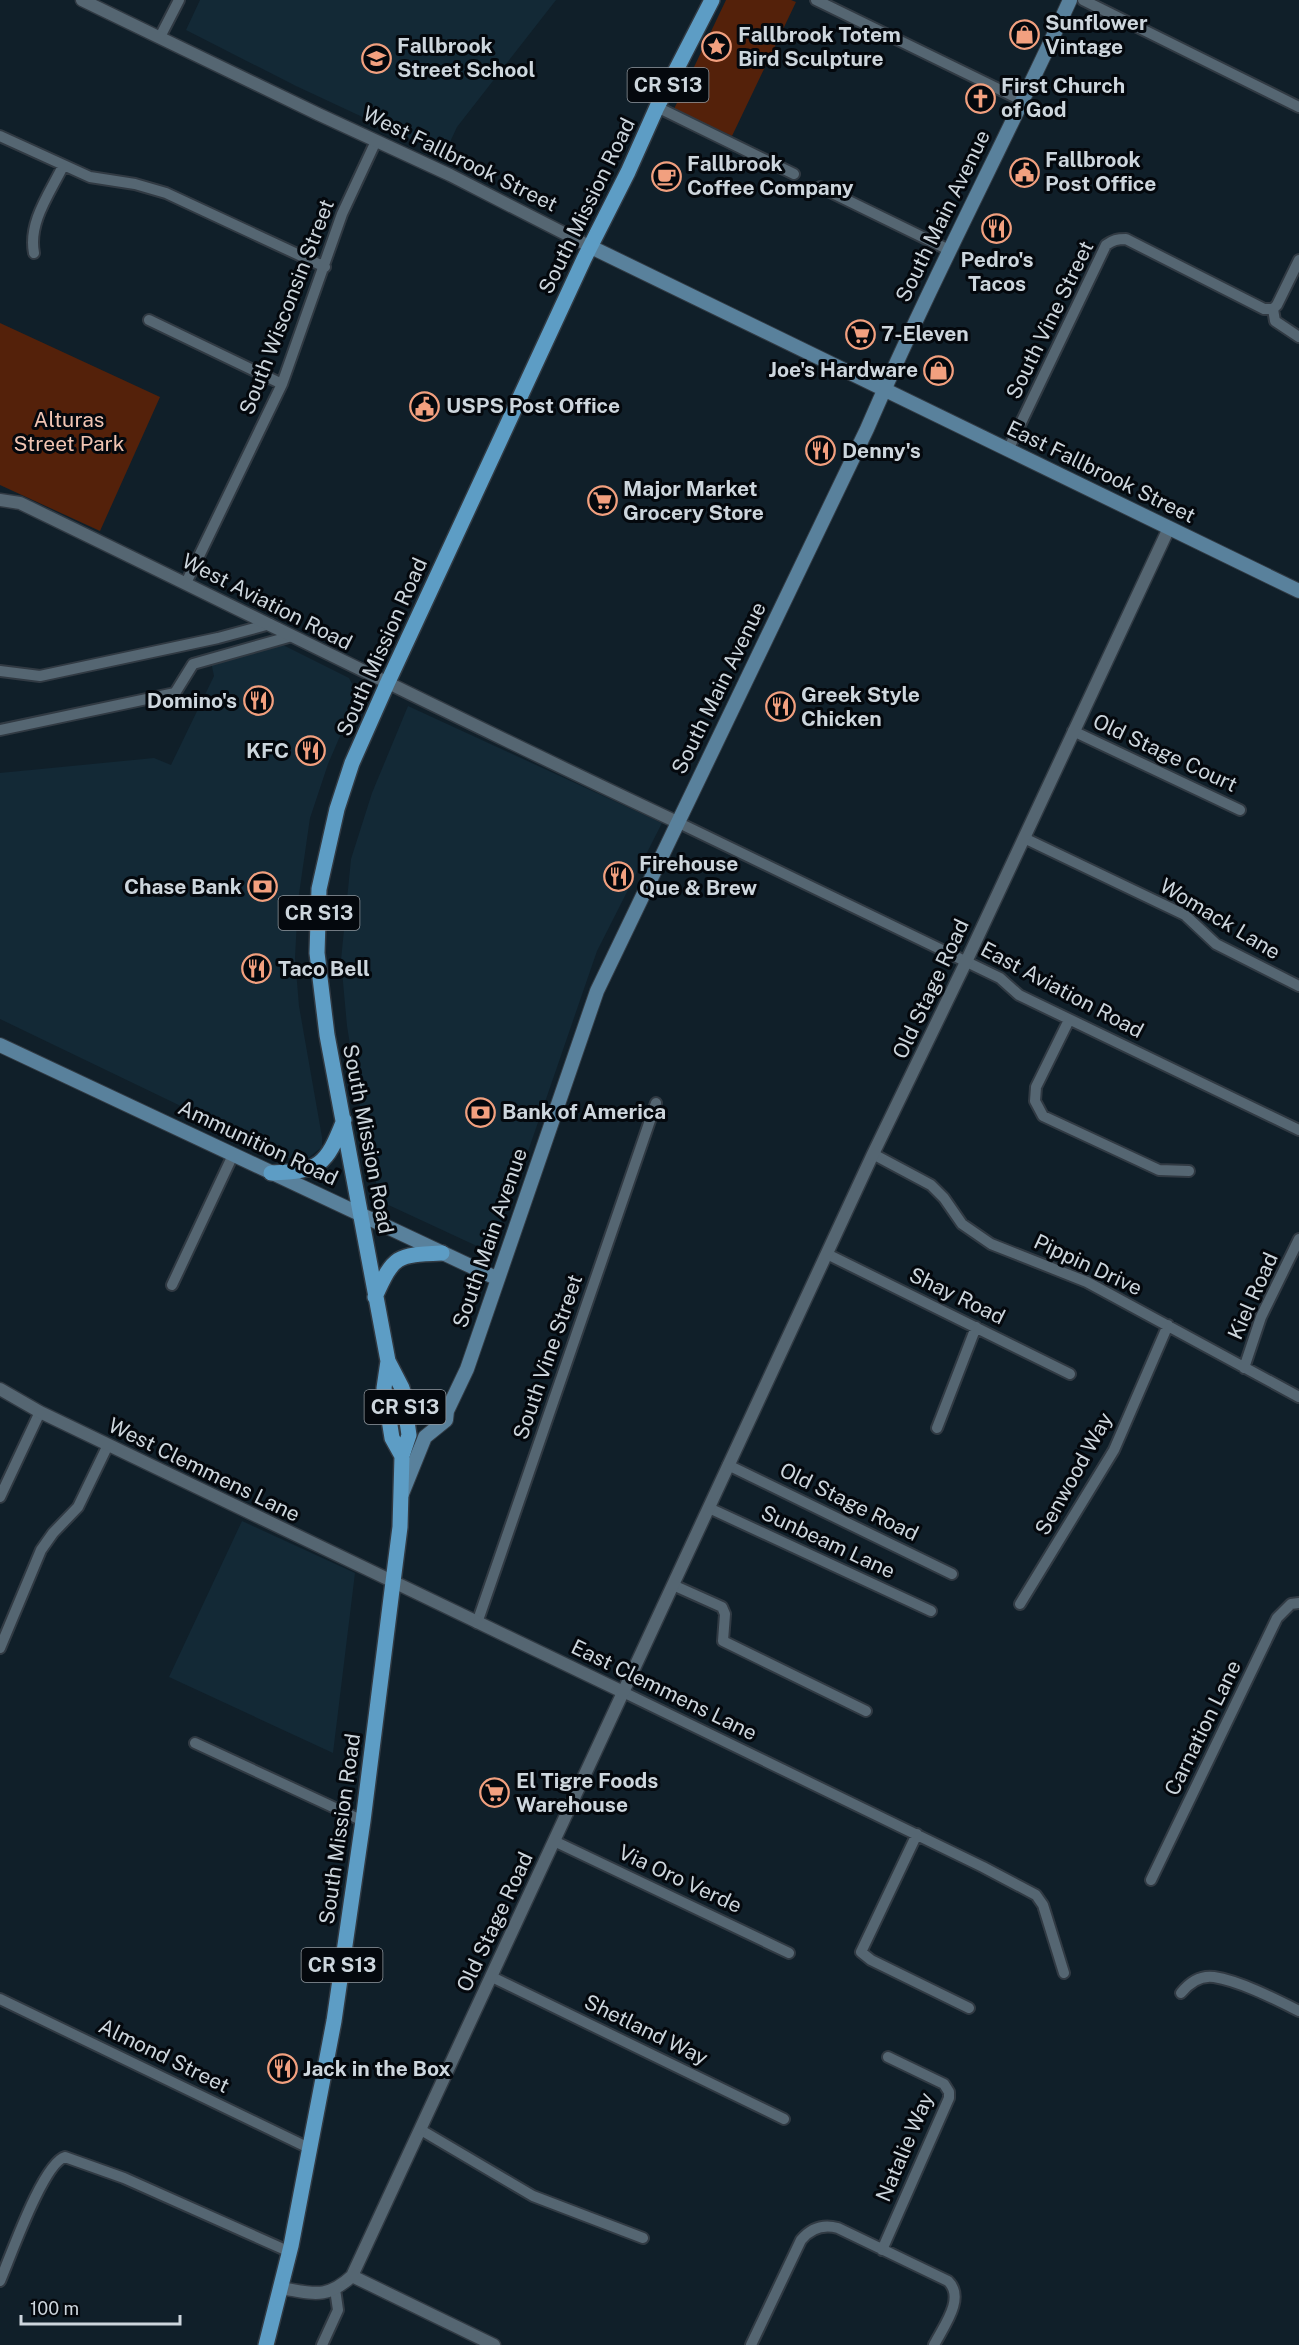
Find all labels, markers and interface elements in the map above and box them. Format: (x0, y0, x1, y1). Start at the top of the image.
place label: Sunflower Vintage (1045, 10, 1148, 59)
shop icon: Sunflower Vintage (1008, 19, 1040, 51)
place label: Fallbrook Totem Bird Sculpture (738, 22, 901, 71)
place icon: Fallbrook Totem Bird Sculpture (701, 31, 733, 63)
place label: Fallbrook Street School (397, 33, 535, 82)
school or university icon: Fallbrook Street School (360, 42, 392, 74)
road number: CR S13 (628, 68, 708, 102)
place label: First Church of God (1001, 73, 1125, 122)
church icon: First Church of God (964, 82, 996, 114)
street label: West Fallbrook Street (359, 101, 562, 217)
street label: South Mission Road (533, 114, 640, 298)
street label: South Main Avenue (890, 126, 995, 306)
place label: Fallbrook Post Office (1045, 147, 1156, 196)
place label: Fallbrook Coffee Company (687, 151, 854, 200)
public building icon: Fallbrook Post Office (1008, 156, 1040, 188)
cafe icon: Fallbrook Coffee Company (650, 160, 682, 192)
street label: South Wisconsin Street (234, 196, 339, 418)
restaurant icon: Pedro's Tacos (981, 213, 1013, 245)
street label: South Vine Street (1000, 237, 1099, 403)
place label: Pedro's Tacos (961, 247, 1034, 296)
supermarket icon: 7-Eleven (844, 318, 876, 350)
place label: 7-Eleven (881, 321, 969, 346)
shop icon: Joe's Hardware (923, 354, 955, 386)
place label: Joe's Hardware (769, 357, 918, 382)
public building icon: USPS Post Office (409, 390, 441, 422)
place label: USPS Post Office (446, 393, 620, 418)
park label: Alturas Street Park (13, 407, 125, 456)
street label: East Fallbrook Street (1003, 415, 1200, 528)
restaurant icon: Denny's (805, 435, 837, 467)
place label: Denny's (842, 438, 921, 463)
place label: Major Market Grocery Store (623, 476, 764, 525)
supermarket icon: Major Market Grocery Store (586, 485, 618, 517)
street label: West Aviation Road (178, 548, 356, 655)
street label: South Mission Road (331, 554, 432, 740)
street label: South Main Avenue (666, 598, 771, 778)
place label: Greek Style Chicken (801, 682, 920, 731)
restaurant icon: Domino's (242, 685, 274, 717)
place label: Domino's (147, 688, 237, 713)
restaurant icon: Greek Style Chicken (764, 691, 796, 723)
street label: Old Stage Court (1089, 708, 1241, 797)
restaurant icon: KFC (294, 735, 326, 767)
place label: KFC (246, 738, 289, 763)
place label: Firehouse Que & Brew (639, 851, 758, 900)
restaurant icon: Firehouse Que & Brew (602, 860, 634, 892)
bank icon: Chase Bank (247, 871, 279, 903)
street label: Womack Lane (1155, 873, 1285, 964)
place label: Chase Bank (124, 874, 242, 899)
road number: CR S13 (278, 896, 360, 930)
street label: Old Stage Road (887, 915, 974, 1063)
street label: East Aviation Road (977, 936, 1148, 1043)
restaurant icon: Taco Bell (241, 953, 273, 985)
place label: Taco Bell (278, 956, 370, 981)
street label: South Mission Road (338, 1042, 399, 1236)
street label: Ammunition Road (174, 1095, 342, 1190)
bank icon: Bank of America (465, 1096, 497, 1128)
place label: Bank of America (502, 1099, 666, 1124)
street label: South Main Avenue (447, 1145, 532, 1331)
street label: Pippin Drive (1030, 1229, 1146, 1300)
street label: Kiel Road (1222, 1248, 1283, 1343)
street label: Shay Road (905, 1262, 1009, 1329)
street label: South Vine Street (508, 1271, 587, 1443)
road number: CR S13 (364, 1390, 446, 1424)
street label: Senwood Way (1030, 1408, 1118, 1539)
street label: West Clemmens Lane (104, 1412, 304, 1527)
street label: Old Stage Road (776, 1457, 923, 1546)
street label: Sunbeam Lane (757, 1500, 899, 1584)
street label: East Clemmens Lane (567, 1634, 761, 1745)
street label: Carnation Lane (1159, 1656, 1246, 1799)
street label: South Mission Road (314, 1732, 365, 1926)
place label: El Tigre Foods Warehouse (516, 1768, 658, 1817)
supermarket icon: El Tigre Foods Warehouse (479, 1777, 511, 1809)
street label: Via Oro Verde (615, 1839, 746, 1918)
street label: Old Stage Road (451, 1848, 538, 1996)
road number: CR S13 (302, 1948, 382, 1982)
street label: Shetland Way (580, 1989, 712, 2070)
street label: Almond Street (95, 2013, 234, 2098)
restaurant icon: Jack in the Box (266, 2053, 298, 2085)
place label: Jack in the Box (303, 2056, 451, 2081)
street label: Natalie Way (870, 2088, 939, 2205)
scale bar (21, 2288, 180, 2326)
text: 100 m (30, 2298, 79, 2319)

